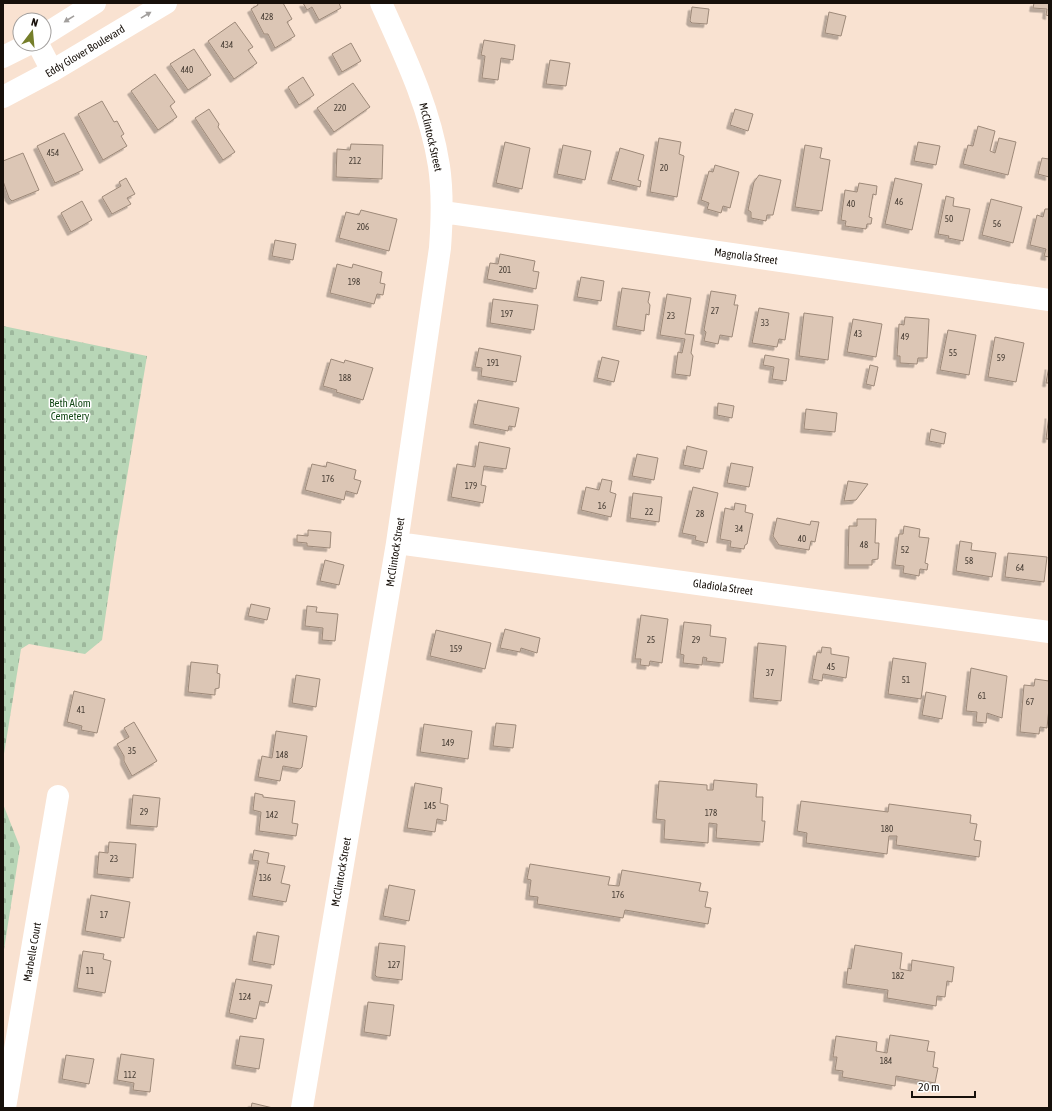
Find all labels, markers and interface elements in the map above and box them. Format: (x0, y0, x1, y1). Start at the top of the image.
north arrow (12, 12, 52, 52)
one-way arrow (140, 12, 152, 19)
house number: 428 (261, 12, 273, 22)
one-way arrow (64, 15, 74, 23)
text: N (30, 16, 40, 29)
street label: Eddy Glover Boulevard (43, 23, 127, 79)
house number: 434 (221, 40, 233, 50)
house number: 440 (181, 65, 193, 75)
street label: McClintock Street (417, 102, 445, 172)
house number: 220 (334, 103, 346, 113)
house number: 454 (47, 148, 59, 158)
house number: 212 (349, 156, 361, 166)
house number: 20 (660, 163, 668, 173)
house number: 46 (895, 197, 903, 207)
house number: 40 (847, 199, 855, 209)
house number: 50 (945, 214, 953, 224)
house number: 56 (993, 219, 1001, 229)
house number: 206 (357, 222, 369, 232)
street label: Magnolia Street (714, 246, 778, 266)
house number: 201 (499, 265, 511, 275)
house number: 198 (348, 277, 360, 287)
house number: 27 (711, 306, 719, 316)
house number: 197 (501, 309, 513, 319)
house number: 23 (667, 311, 675, 321)
house number: 33 (761, 318, 769, 328)
house number: 43 (854, 329, 862, 339)
house number: 49 (901, 332, 909, 342)
house number: 55 (949, 348, 957, 358)
house number: 59 (997, 353, 1005, 363)
house number: 191 (487, 358, 499, 368)
house number: 188 (339, 373, 351, 383)
park label: Beth Alom Cemetery (49, 397, 91, 422)
house number: 176 (322, 474, 334, 484)
house number: 179 (465, 481, 477, 491)
house number: 16 (598, 501, 606, 511)
house number: 22 (645, 507, 653, 517)
house number: 28 (696, 509, 704, 519)
street label: McClintock Street (384, 517, 406, 587)
house number: 34 (735, 524, 743, 534)
house number: 40 (798, 534, 806, 544)
house number: 48 (860, 540, 868, 550)
house number: 52 (901, 545, 909, 555)
house number: 58 (965, 556, 973, 566)
house number: 64 (1016, 563, 1024, 573)
street label: Gladiola Street (692, 577, 754, 597)
house number: 25 (647, 635, 655, 645)
house number: 29 (692, 635, 700, 645)
house number: 159 (450, 644, 462, 654)
house number: 45 (827, 662, 835, 672)
house number: 37 (766, 668, 774, 678)
house number: 51 (902, 675, 910, 685)
house number: 61 (978, 691, 986, 701)
house number: 67 (1026, 697, 1034, 707)
house number: 41 (77, 705, 85, 715)
house number: 149 (442, 738, 454, 748)
house number: 35 (128, 746, 136, 756)
house number: 148 (276, 750, 288, 760)
house number: 145 (424, 801, 436, 811)
house number: 29 (140, 807, 148, 817)
house number: 178 (705, 808, 717, 818)
house number: 142 (266, 810, 278, 820)
house number: 180 (881, 824, 893, 834)
street label: McClintock Street (329, 837, 353, 907)
house number: 23 (110, 854, 118, 864)
house number: 136 (259, 873, 271, 883)
house number: 176 (612, 890, 624, 900)
house number: 17 (100, 910, 108, 920)
street label: Marbelle Court (21, 921, 43, 983)
house number: 127 (388, 960, 400, 970)
house number: 11 (86, 966, 94, 976)
house number: 182 (892, 971, 904, 981)
house number: 124 (239, 992, 251, 1002)
house number: 184 (880, 1056, 892, 1066)
house number: 112 (124, 1070, 136, 1080)
scale bar (912, 1073, 975, 1099)
text: 20 m (918, 1080, 940, 1094)

